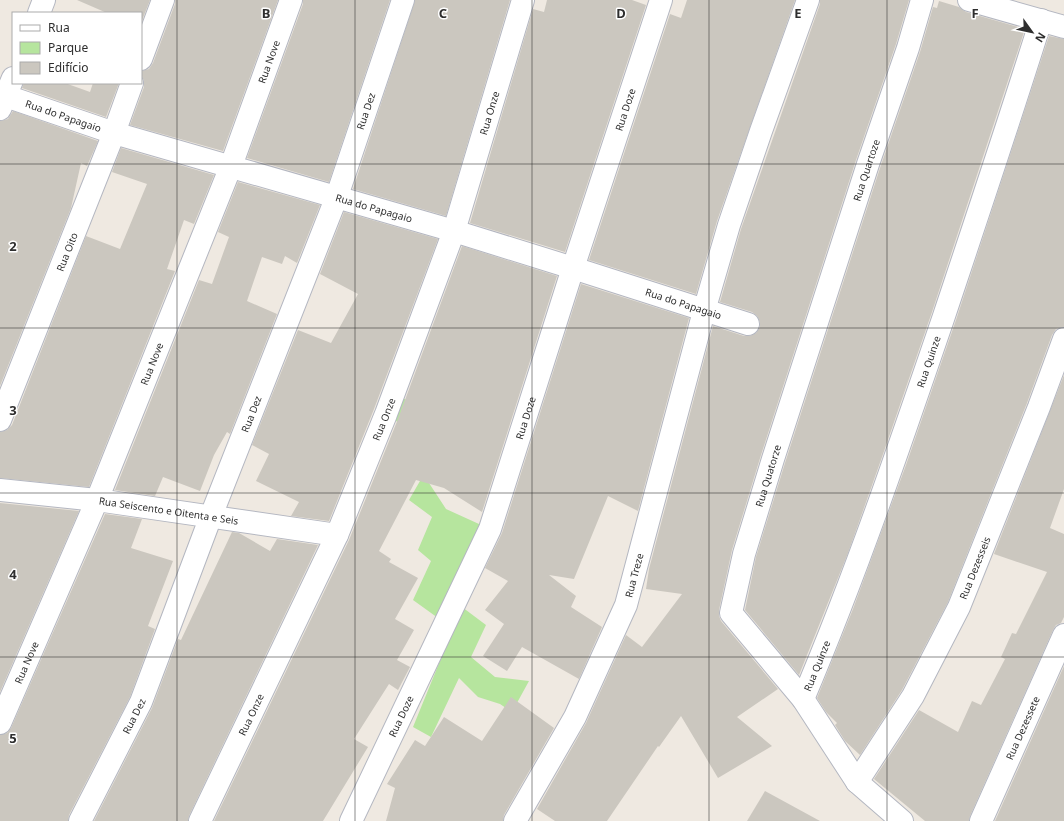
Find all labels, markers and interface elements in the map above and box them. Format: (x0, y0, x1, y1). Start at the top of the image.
text: B (262, 4, 270, 22)
text: C (439, 4, 447, 22)
text: D (616, 4, 626, 22)
text: E (794, 4, 802, 22)
text: F (971, 4, 979, 22)
legend (12, 12, 142, 84)
north arrow (1012, 12, 1052, 52)
text: Rua (48, 19, 70, 36)
text: N (1032, 30, 1050, 46)
street label: Rua Nove (255, 38, 283, 85)
text: Parque (48, 39, 89, 56)
text: Edifício (48, 59, 89, 76)
street label: Rua Doze (611, 86, 639, 133)
street label: Rua Onze (476, 89, 502, 137)
street label: Rua Dez (353, 90, 378, 131)
street label: Rua do Papagaio (24, 96, 103, 135)
street label: Rua Quartoze (850, 137, 883, 203)
street label: Rua do Papagaio (334, 190, 414, 226)
street label: Rua Oito (53, 230, 81, 273)
text: 2 (9, 237, 17, 255)
street label: Rua do Papagaio (644, 285, 723, 322)
street label: Rua Quinze (913, 334, 944, 389)
street label: Rua Nove (137, 340, 167, 387)
street label: Rua Dez (238, 393, 265, 434)
street label: Rua Doze (512, 394, 539, 441)
street label: Rua Onze (369, 395, 399, 443)
text: 3 (9, 401, 17, 419)
street label: Rua Quatorze (752, 442, 784, 509)
street label: Rua Seiscento e Oitenta e Seis (98, 493, 240, 528)
street label: Rua Dezesseis (956, 534, 994, 601)
street label: Rua Treze (621, 551, 647, 599)
text: 4 (9, 565, 17, 583)
street label: Rua Quinze (800, 638, 834, 693)
street label: Rua Nove (11, 639, 42, 686)
street label: Rua Onze (235, 691, 267, 738)
street label: Rua Doze (385, 693, 417, 739)
street label: Rua Dezessete (1002, 693, 1043, 762)
street label: Rua Dez (119, 696, 149, 736)
text: 5 (9, 729, 17, 747)

